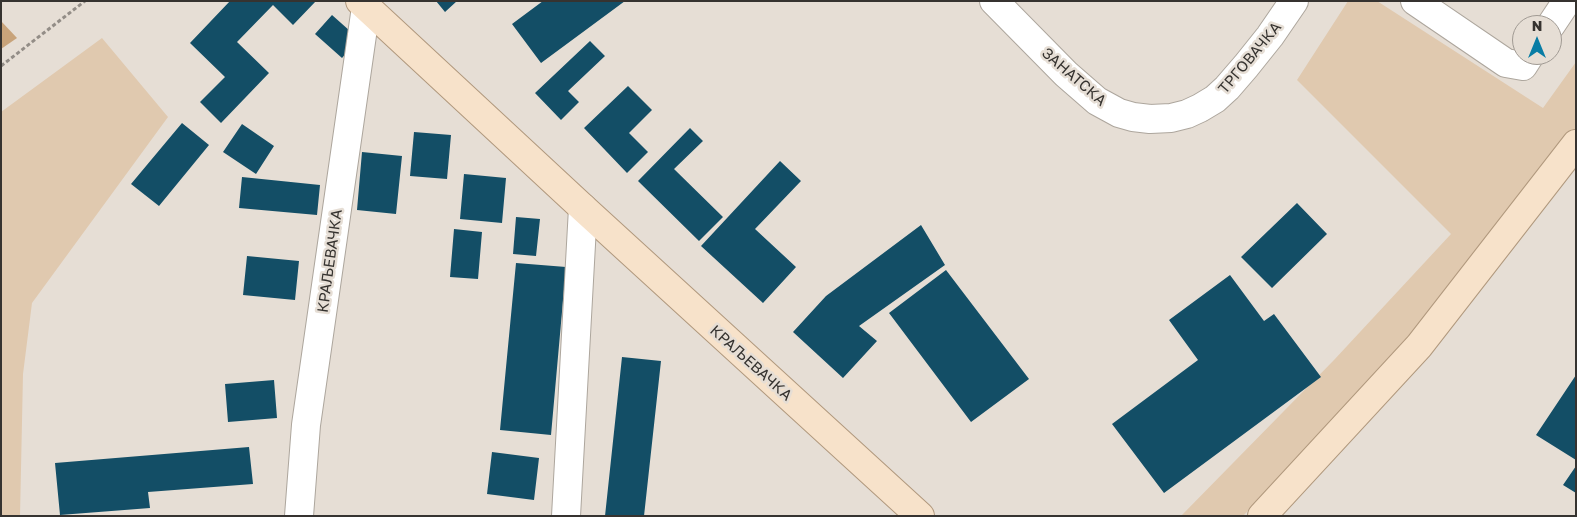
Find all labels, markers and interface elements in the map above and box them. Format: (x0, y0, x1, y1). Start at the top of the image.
north arrow (1512, 15, 1562, 65)
text: N (1532, 17, 1542, 34)
street label: ТРГОВАЧКА (1215, 18, 1285, 98)
street label: ЗАНАТСКА (1038, 44, 1110, 110)
street label: КРАЉЕВАЧКА (314, 208, 346, 314)
street label: КРАЉЕВАЧКА (706, 321, 796, 405)

